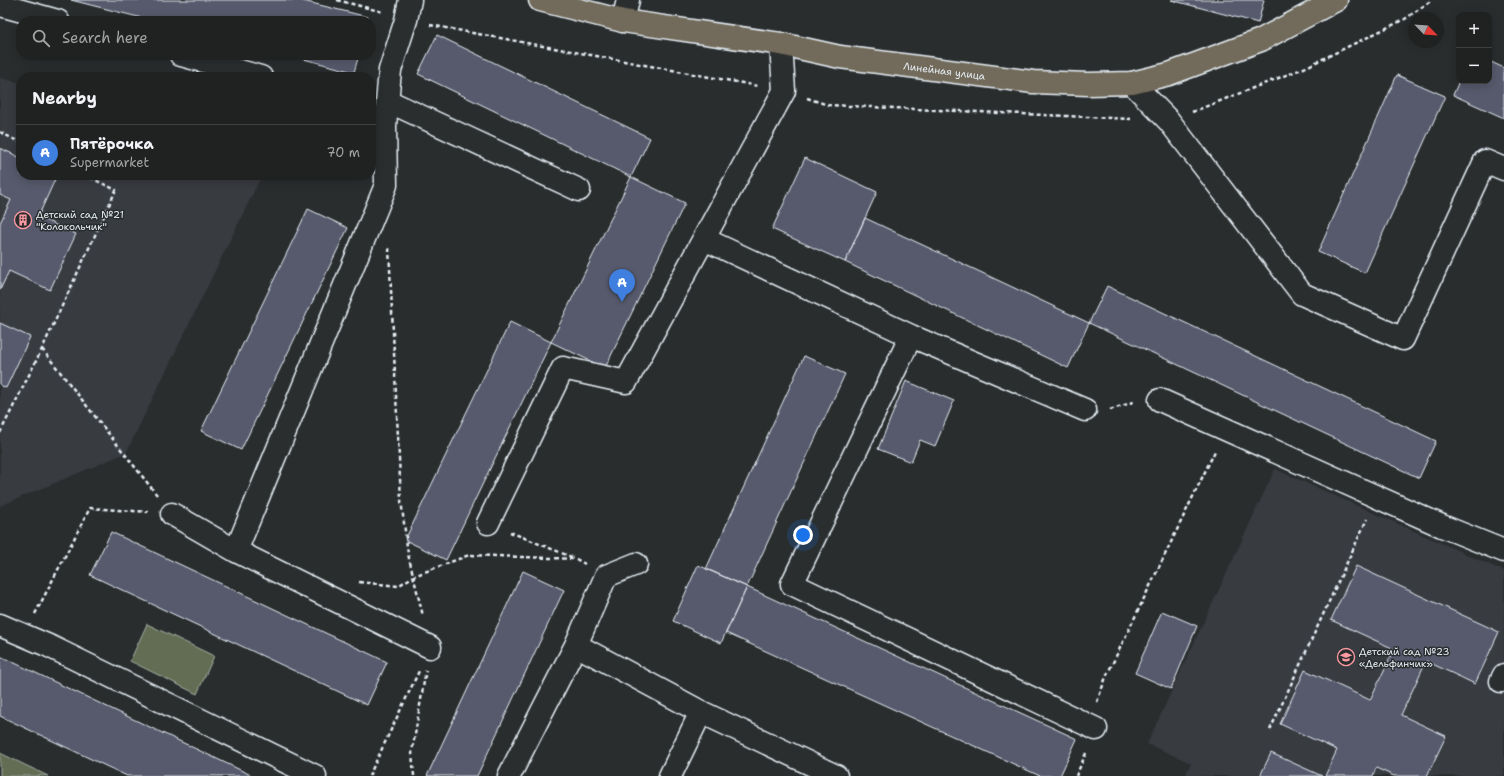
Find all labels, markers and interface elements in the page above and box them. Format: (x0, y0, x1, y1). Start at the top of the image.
north arrow (1408, 12, 1444, 48)
map controls (1456, 12, 1492, 84)
button: + (1456, 12, 1492, 48)
search box (16, 16, 376, 60)
icon: search (30, 27, 52, 49)
text: Search here (62, 28, 148, 48)
button: − (1456, 48, 1492, 84)
street label: Линейная улица (903, 59, 987, 83)
text: Nearby (32, 87, 97, 109)
text: Пятёрочка (70, 134, 154, 154)
text: A (40, 144, 50, 161)
text: 70 m (326, 144, 360, 161)
text: Supermarket (70, 154, 149, 171)
place label: Детский сад №21 "Колокольчик" (36, 208, 124, 233)
building icon: Детский сад №21 "Колокольчик" (13, 210, 33, 230)
pin: A (609, 269, 635, 302)
your location (793, 525, 813, 545)
place label: Детский сад №23 «Дельфинчик» (1359, 645, 1450, 670)
school or university icon: Детский сад №23 «Дельфинчик» (1336, 647, 1356, 667)

